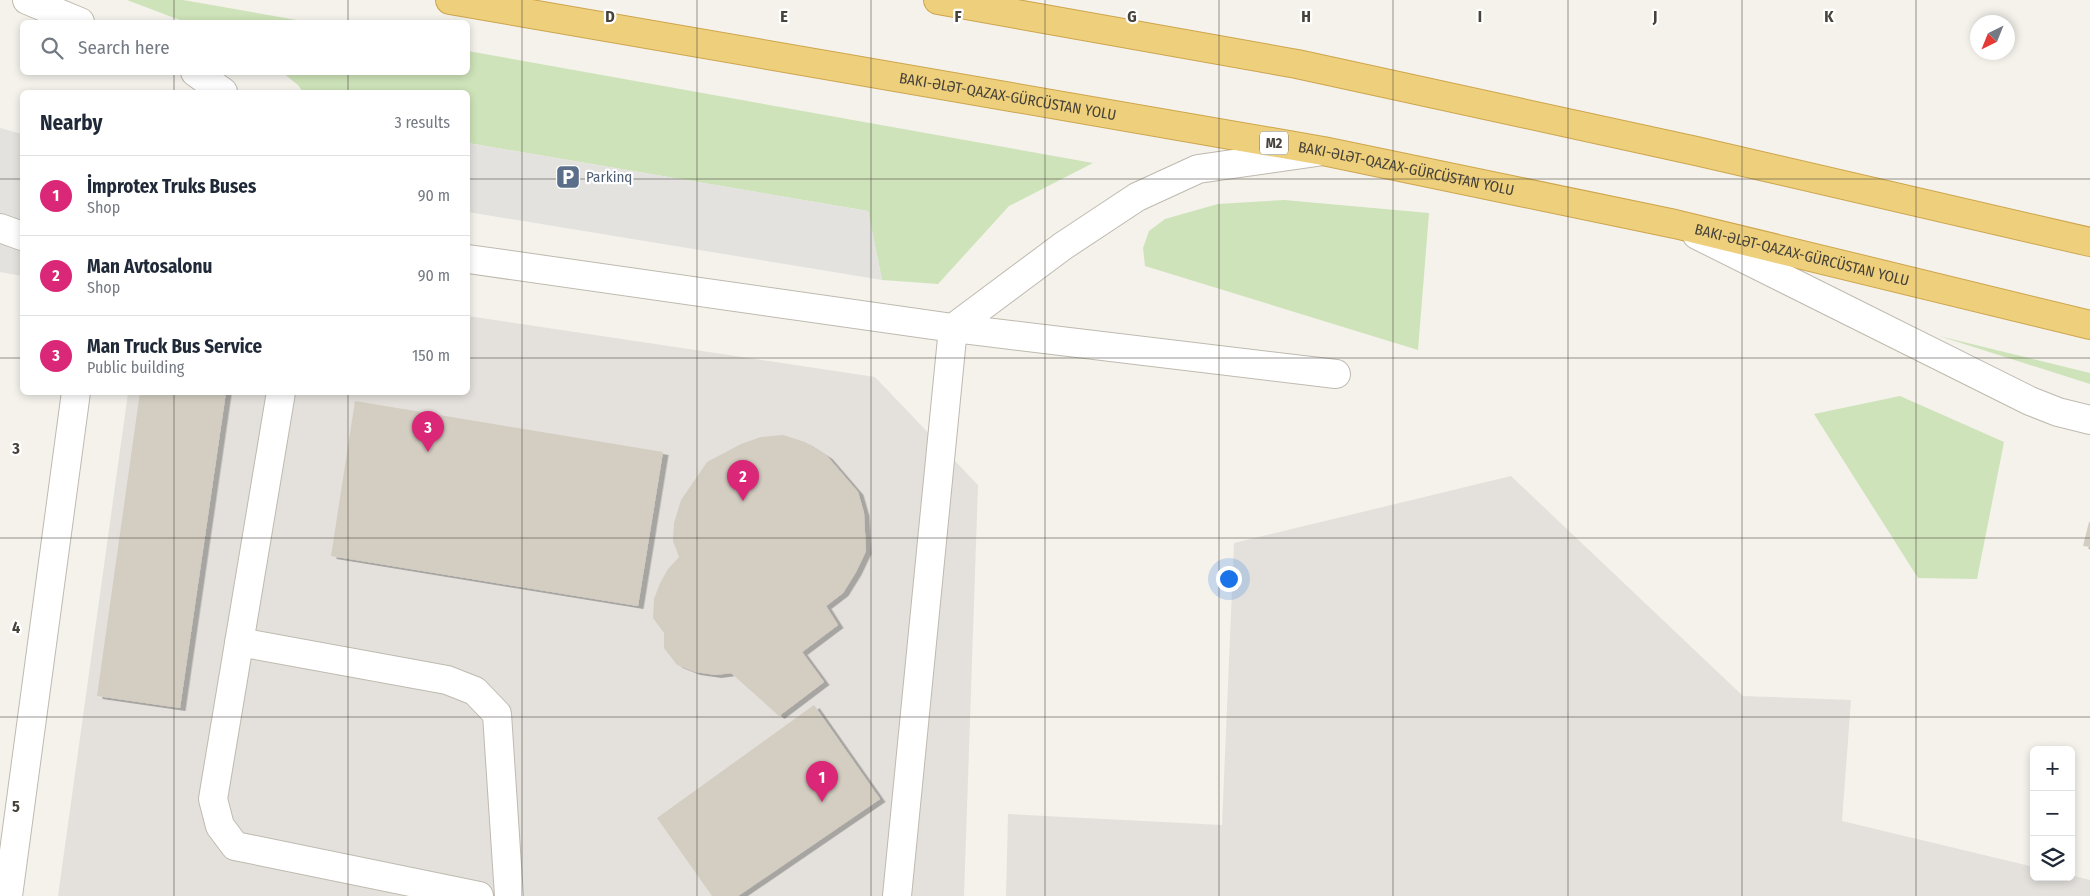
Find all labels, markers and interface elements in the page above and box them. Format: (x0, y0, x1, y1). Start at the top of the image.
text: D (605, 7, 615, 26)
text: E (780, 7, 788, 26)
text: F (954, 7, 962, 26)
text: G (1127, 7, 1137, 26)
text: H (1301, 7, 1311, 26)
text: I (1478, 7, 1482, 26)
text: J (1652, 7, 1657, 26)
text: K (1824, 7, 1834, 26)
north arrow (1970, 15, 2015, 60)
search box (20, 20, 470, 75)
icon: search (38, 34, 66, 62)
text: Search here (78, 36, 170, 59)
street label: BAKI-ƏLƏT-QAZAX-GÜRCÜSTAN YOLU (898, 69, 1118, 124)
text: Nearby (40, 110, 102, 136)
text: 3 results (394, 113, 450, 132)
road number: M2 (1260, 132, 1288, 154)
street label: BAKI-ƏLƏT-QAZAX-GÜRCÜSTAN YOLU (1297, 138, 1516, 199)
parking icon: Parkinq (555, 164, 581, 190)
place label: Parkinq (586, 168, 632, 186)
text: İmprotex Truks Buses (87, 175, 256, 198)
text: 1 (53, 186, 59, 205)
text: 90 m (418, 186, 450, 205)
text: Shop (87, 198, 120, 217)
street label: BAKI-ƏLƏT-QAZAX-GÜRCÜSTAN YOLU (1693, 220, 1911, 290)
text: Man Avtosalonu (87, 255, 212, 278)
text: 2 (52, 266, 60, 285)
text: 90 m (418, 266, 450, 285)
text: Shop (87, 278, 120, 297)
text: Man Truck Bus Service (87, 335, 262, 358)
text: 3 (52, 346, 60, 365)
text: 150 m (412, 346, 450, 365)
text: Public building (87, 358, 184, 377)
pin: 3 (412, 411, 444, 452)
text: 3 (11, 439, 20, 458)
pin: 2 (727, 460, 759, 501)
your location (1216, 566, 1242, 592)
text: 4 (12, 618, 20, 637)
map controls (2030, 746, 2075, 881)
button: + (2030, 746, 2075, 791)
pin: 1 (806, 761, 838, 802)
button: − (2030, 791, 2075, 836)
text: 5 (12, 797, 20, 816)
button: layers (2030, 836, 2075, 881)

